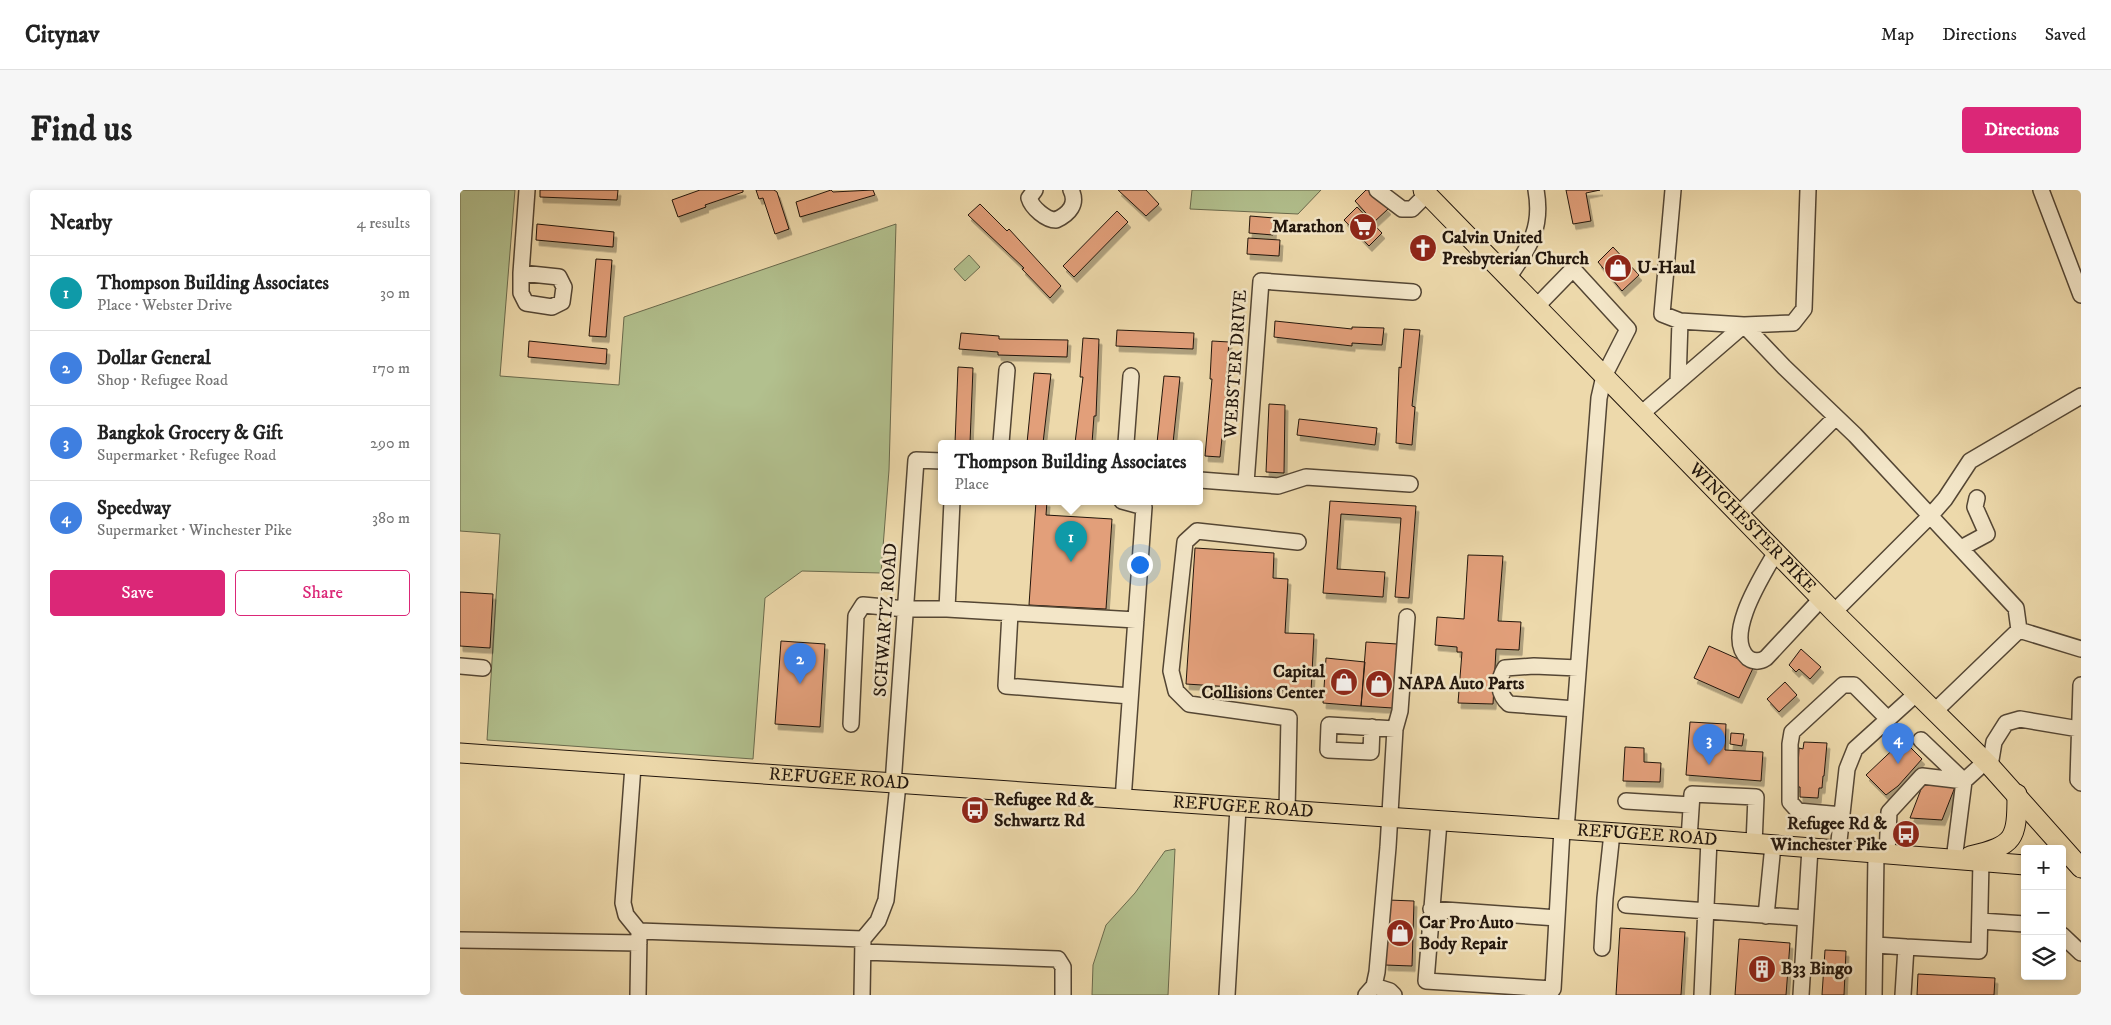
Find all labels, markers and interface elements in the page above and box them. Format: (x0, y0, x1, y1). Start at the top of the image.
text: Citynav (25, 20, 99, 50)
text: Map (1881, 24, 1914, 46)
text: Directions (1942, 24, 2017, 46)
text: Saved (2045, 24, 2086, 46)
button: Directions (1962, 107, 2081, 153)
text: Find us (30, 108, 132, 152)
text: Nearby (50, 210, 112, 236)
supermarket icon: Marathon (1348, 212, 1378, 242)
text: 4 results (357, 213, 410, 233)
place label: Marathon (1272, 216, 1345, 238)
place label: Calvin United Presbyterian Church (1442, 227, 1589, 270)
church icon: Calvin United Presbyterian Church (1408, 233, 1438, 263)
shop icon: U-Haul (1603, 253, 1633, 283)
place label: U-Haul (1637, 257, 1696, 279)
text: Thompson Building Associates (97, 272, 329, 295)
text: 1 (63, 283, 69, 303)
text: 30 m (380, 283, 410, 303)
street label: WEBSTER DRIVE (1220, 289, 1252, 440)
text: Place · Webster Drive (97, 295, 232, 315)
text: Dollar General (97, 347, 211, 370)
text: 2 (62, 358, 70, 378)
text: 170 m (372, 358, 410, 378)
text: Shop · Refugee Road (97, 370, 228, 390)
text: Bangkok Grocery & Gift (97, 422, 283, 445)
text: 3 (63, 433, 69, 453)
text: 290 m (370, 433, 410, 453)
popup (938, 440, 1203, 505)
text: Supermarket · Refugee Road (97, 445, 276, 465)
text: Thompson Building Associates (955, 451, 1186, 474)
street label: WINCHESTER PIKE (1683, 458, 1821, 598)
text: Place (955, 474, 989, 494)
text: Speedway (97, 497, 171, 520)
text: 4 (61, 508, 71, 528)
text: 380 m (372, 508, 410, 528)
text: Supermarket · Winchester Pike (97, 520, 292, 540)
pin: 1 (1055, 521, 1087, 562)
street label: SCHWARTZ ROAD (870, 542, 902, 698)
your location (1127, 552, 1153, 578)
button: Save (50, 570, 225, 616)
button: Share (235, 570, 410, 616)
pin: 2 (784, 643, 816, 684)
place label: Capital Collisions Center (1202, 661, 1326, 704)
shop icon: Capital Collisions Center (1329, 667, 1359, 697)
shop icon: NAPA Auto Parts (1364, 669, 1394, 699)
place label: NAPA Auto Parts (1398, 673, 1524, 695)
pin: 4 (1882, 723, 1914, 764)
pin: 3 (1693, 724, 1725, 765)
street label: REFUGEE ROAD (768, 763, 910, 795)
place label: Refugee Rd & Schwartz Rd (994, 789, 1094, 832)
street label: REFUGEE ROAD (1172, 791, 1314, 823)
bus stop icon: Refugee Rd & Schwartz Rd (960, 795, 990, 825)
place label: Refugee Rd & Winchester Pike (1770, 813, 1888, 856)
street label: REFUGEE ROAD (1576, 819, 1718, 851)
bus stop icon: Refugee Rd & Winchester Pike (1891, 819, 1921, 849)
map controls (2021, 845, 2066, 980)
button: + (2021, 845, 2066, 890)
button: − (2021, 890, 2066, 935)
place label: Car Pro Auto Body Repair (1419, 912, 1514, 955)
shop icon: Car Pro Auto Body Repair (1385, 918, 1415, 948)
button: layers (2021, 935, 2066, 980)
building icon: B33 Bingo (1747, 954, 1777, 984)
place label: B33 Bingo (1781, 958, 1853, 980)

